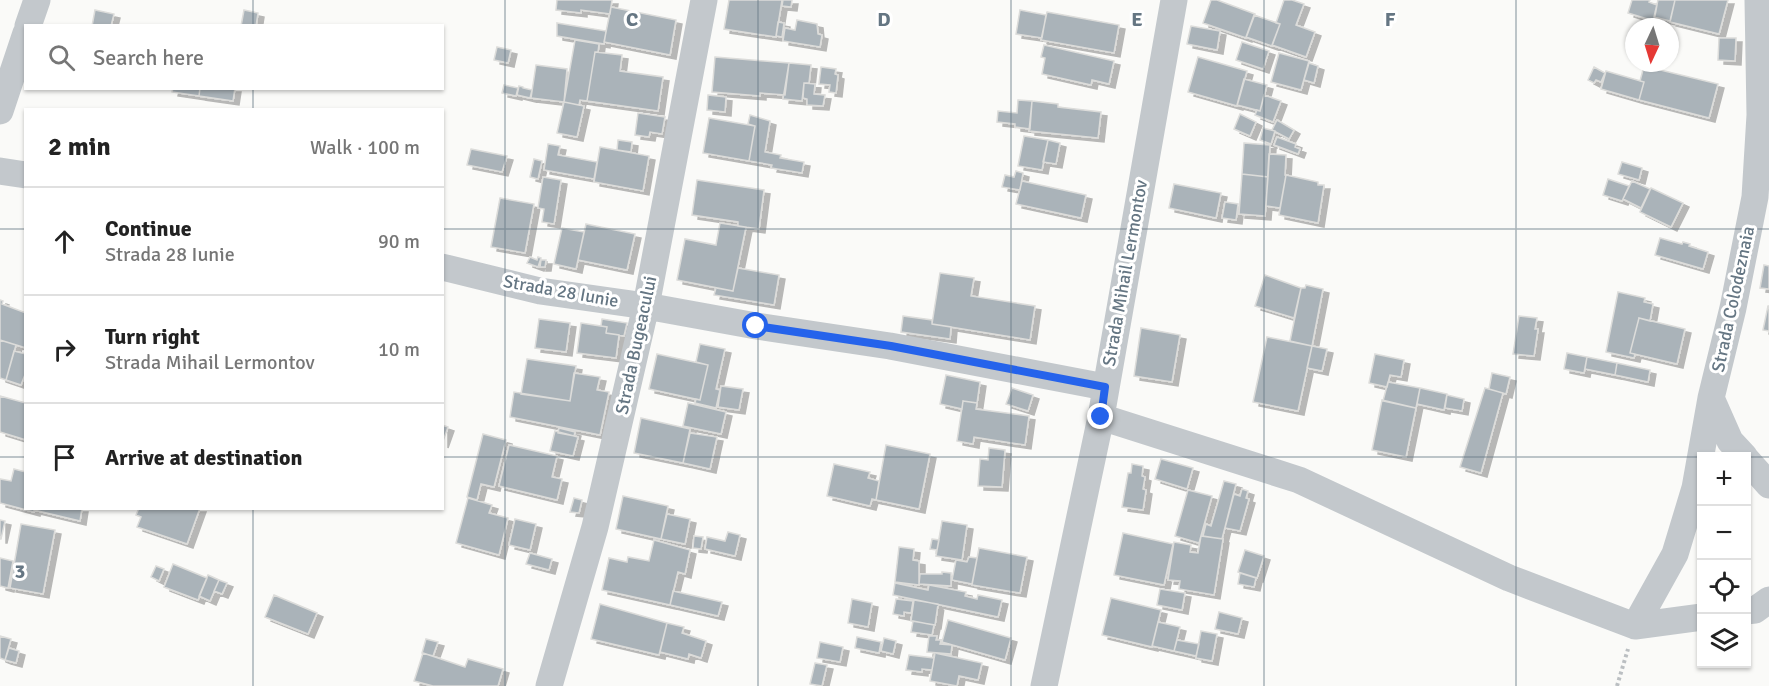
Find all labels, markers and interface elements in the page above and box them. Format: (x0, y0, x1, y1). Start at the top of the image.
text: C (626, 7, 638, 32)
text: D (877, 7, 891, 32)
text: E (1131, 7, 1143, 32)
text: F (1385, 7, 1396, 32)
north arrow (1625, 18, 1679, 72)
search box (24, 24, 444, 90)
icon: search (45, 41, 78, 74)
text: Search here (93, 44, 204, 71)
text: 2 min (48, 131, 111, 163)
text: Walk · 100 m (310, 135, 420, 160)
street label: Strada Mihail Lermontov (1098, 177, 1152, 368)
text: Continue (105, 215, 192, 242)
street label: Strada Colodeznaia (1707, 224, 1759, 374)
icon: ahead (48, 225, 81, 258)
text: 90 m (378, 229, 420, 254)
text: Strada 28 Iunie (105, 242, 235, 267)
street label: Strada 28 Iunie (502, 270, 620, 312)
street label: Strada Bugeacului (611, 274, 661, 416)
route start (742, 312, 768, 338)
text: Turn right (105, 323, 200, 350)
icon: right (48, 333, 81, 366)
text: 10 m (378, 337, 420, 362)
text: Strada Mihail Lermontov (105, 350, 315, 375)
route end (1087, 403, 1113, 429)
icon: arrive (48, 441, 81, 474)
text: Arrive at destination (105, 444, 302, 471)
map controls (1697, 452, 1751, 668)
button: + (1697, 452, 1751, 506)
button: − (1697, 506, 1751, 560)
text: 3 (15, 559, 25, 584)
button: locate (1697, 560, 1751, 614)
button: layers (1697, 614, 1751, 668)

